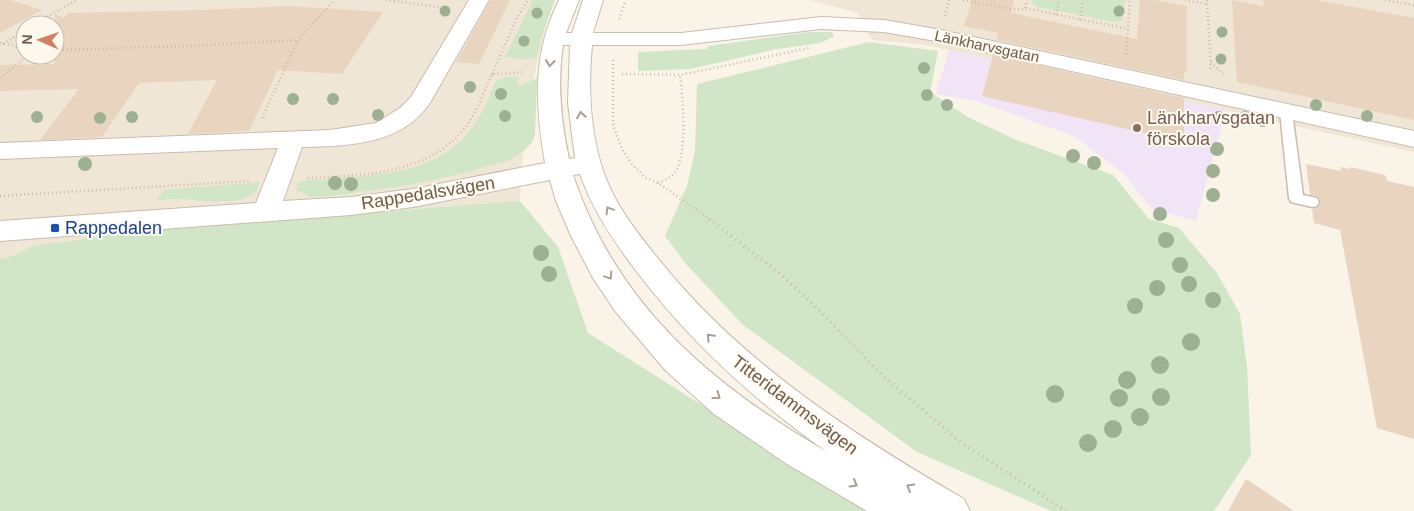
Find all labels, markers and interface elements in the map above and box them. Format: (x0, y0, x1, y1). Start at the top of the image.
north arrow (15, 15, 65, 65)
street label: Länkharvsgatan (933, 27, 1041, 65)
text: N (19, 34, 35, 45)
one-way arrow (545, 59, 556, 67)
place label: Länkharvsgatan förskola (1147, 108, 1275, 149)
one-way arrow (577, 111, 587, 119)
marker: Länkharvsgatan förskola (1131, 122, 1143, 134)
street label: Rappedalsvägen (360, 173, 496, 213)
one-way arrow (606, 207, 616, 216)
place label: Rappedalen (65, 218, 162, 238)
marker: Rappedalen (49, 222, 61, 234)
one-way arrow (603, 271, 612, 280)
one-way arrow (707, 334, 716, 343)
street label: Titteridammsvägen (728, 351, 862, 459)
one-way arrow (711, 390, 721, 399)
one-way arrow (848, 478, 857, 488)
one-way arrow (906, 483, 915, 493)

